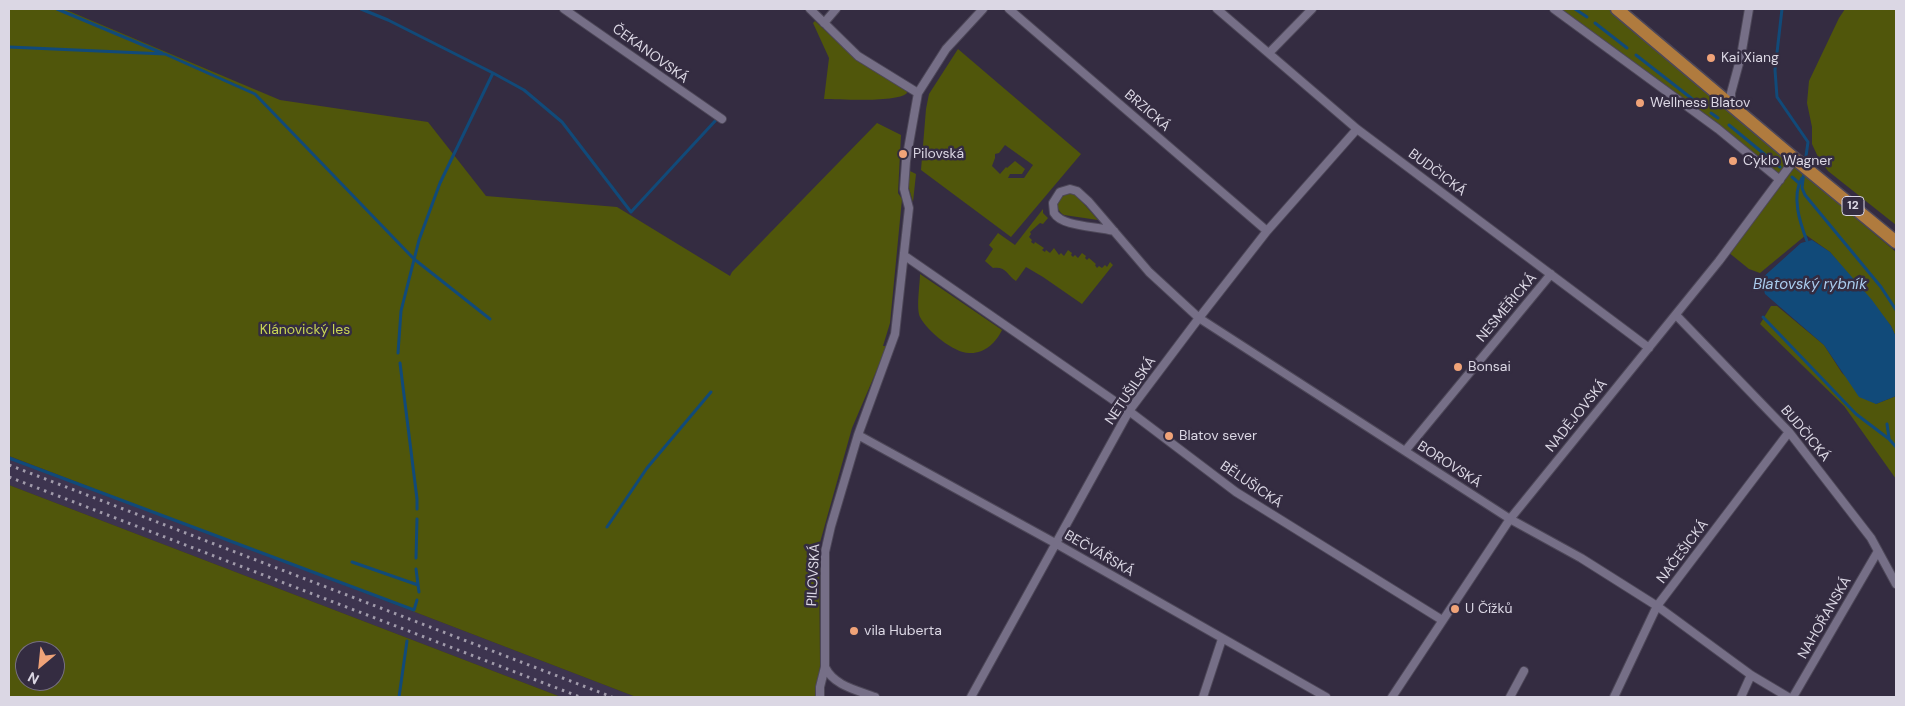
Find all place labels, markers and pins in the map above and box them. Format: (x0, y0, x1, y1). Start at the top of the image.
place label: Kai Xiang (1721, 50, 1779, 66)
marker: Kai Xiang (1705, 52, 1717, 64)
place label: Wellness Blatov (1650, 95, 1750, 111)
marker: Wellness Blatov (1634, 97, 1646, 109)
place label: Pilovská (913, 146, 964, 162)
marker: Pilovská (897, 148, 909, 160)
place label: Cyklo Wagner (1743, 153, 1832, 169)
marker: Cyklo Wagner (1727, 155, 1739, 167)
place label: Bonsai (1468, 359, 1511, 375)
marker: Bonsai (1452, 361, 1464, 373)
place label: Blatov sever (1179, 428, 1257, 444)
marker: Blatov sever (1163, 430, 1175, 442)
place label: U Čížků (1465, 601, 1513, 617)
marker: U Čížků (1449, 603, 1461, 615)
place label: vila Huberta (864, 623, 942, 639)
marker: vila Huberta (848, 625, 860, 637)

